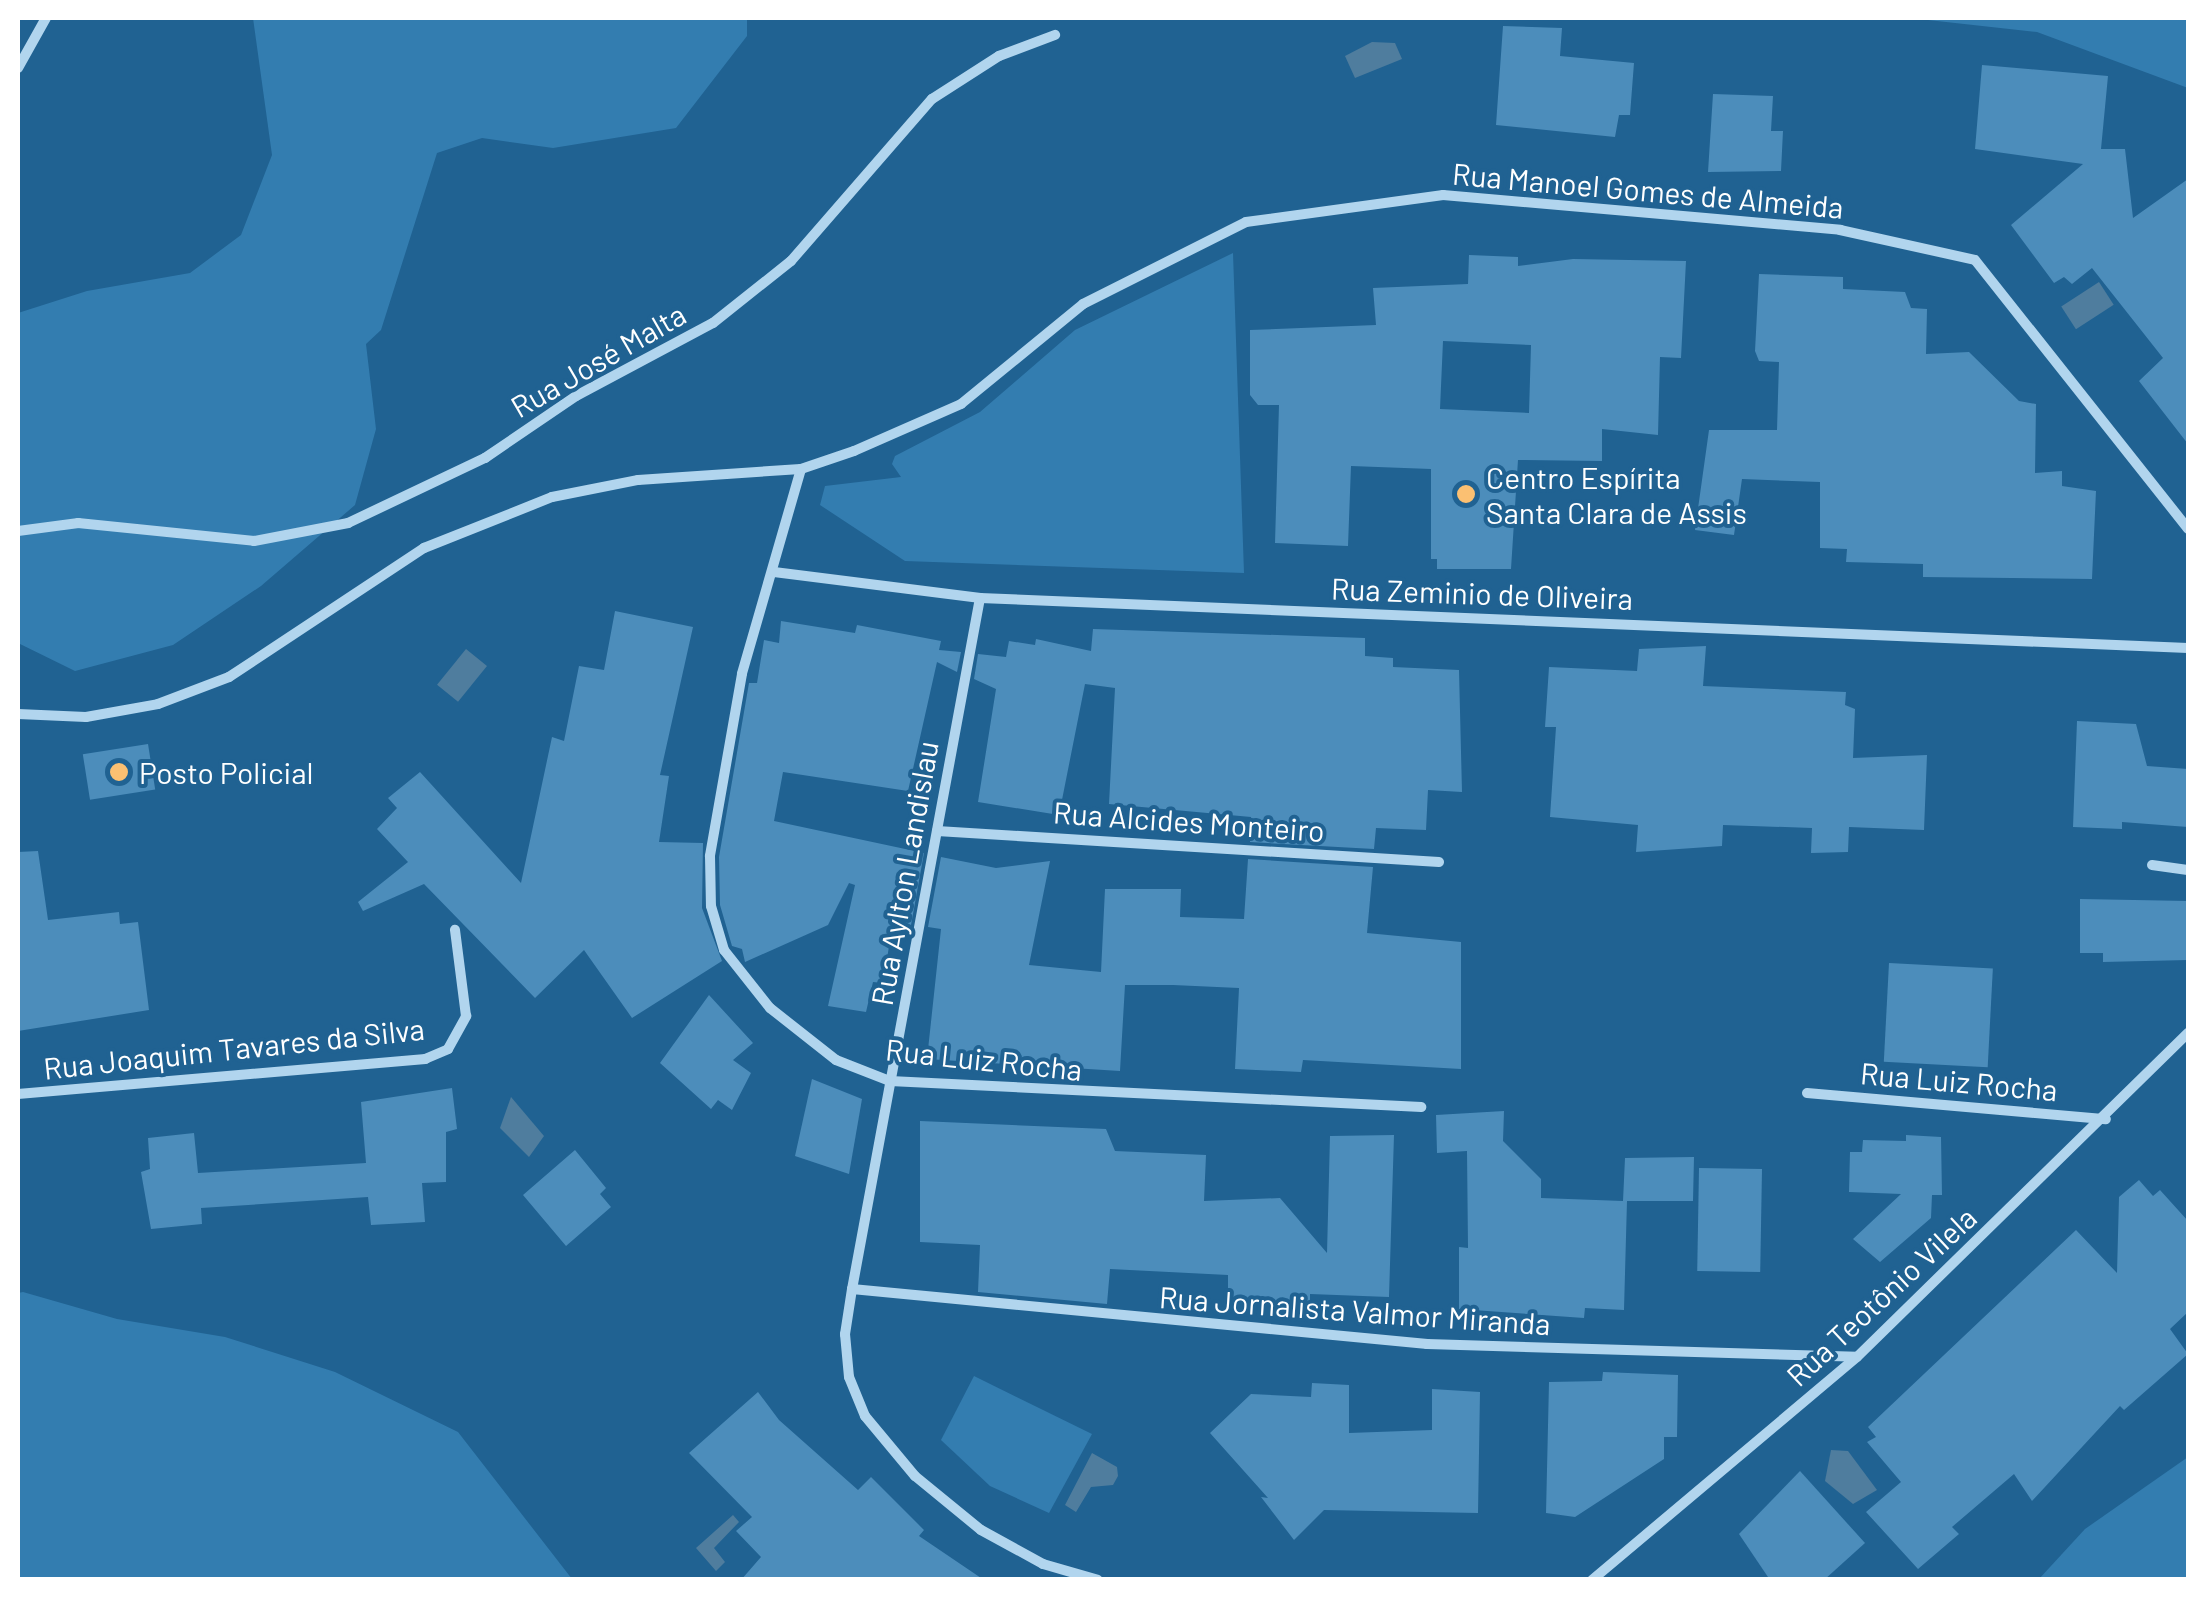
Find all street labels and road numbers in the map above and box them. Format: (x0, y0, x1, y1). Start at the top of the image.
street label: Rua Manoel Gomes de Almeida (1451, 155, 1845, 225)
street label: Rua José Malta (504, 295, 692, 425)
street label: Rua Zeminio de Oliveira (1330, 570, 1634, 616)
street label: Rua Aylton Landislau (863, 738, 945, 1008)
street label: Rua Alcides Monteiro (1052, 794, 1326, 848)
street label: Rua Joaquim Tavares da Silva (42, 1010, 426, 1086)
street label: Rua Luiz Rocha (884, 1031, 1084, 1087)
street label: Rua Luiz Rocha (1859, 1054, 2059, 1108)
street label: Rua Teotônio Vilela (1779, 1199, 1983, 1393)
street label: Rua Jornalista Valmor Miranda (1158, 1278, 1552, 1342)

